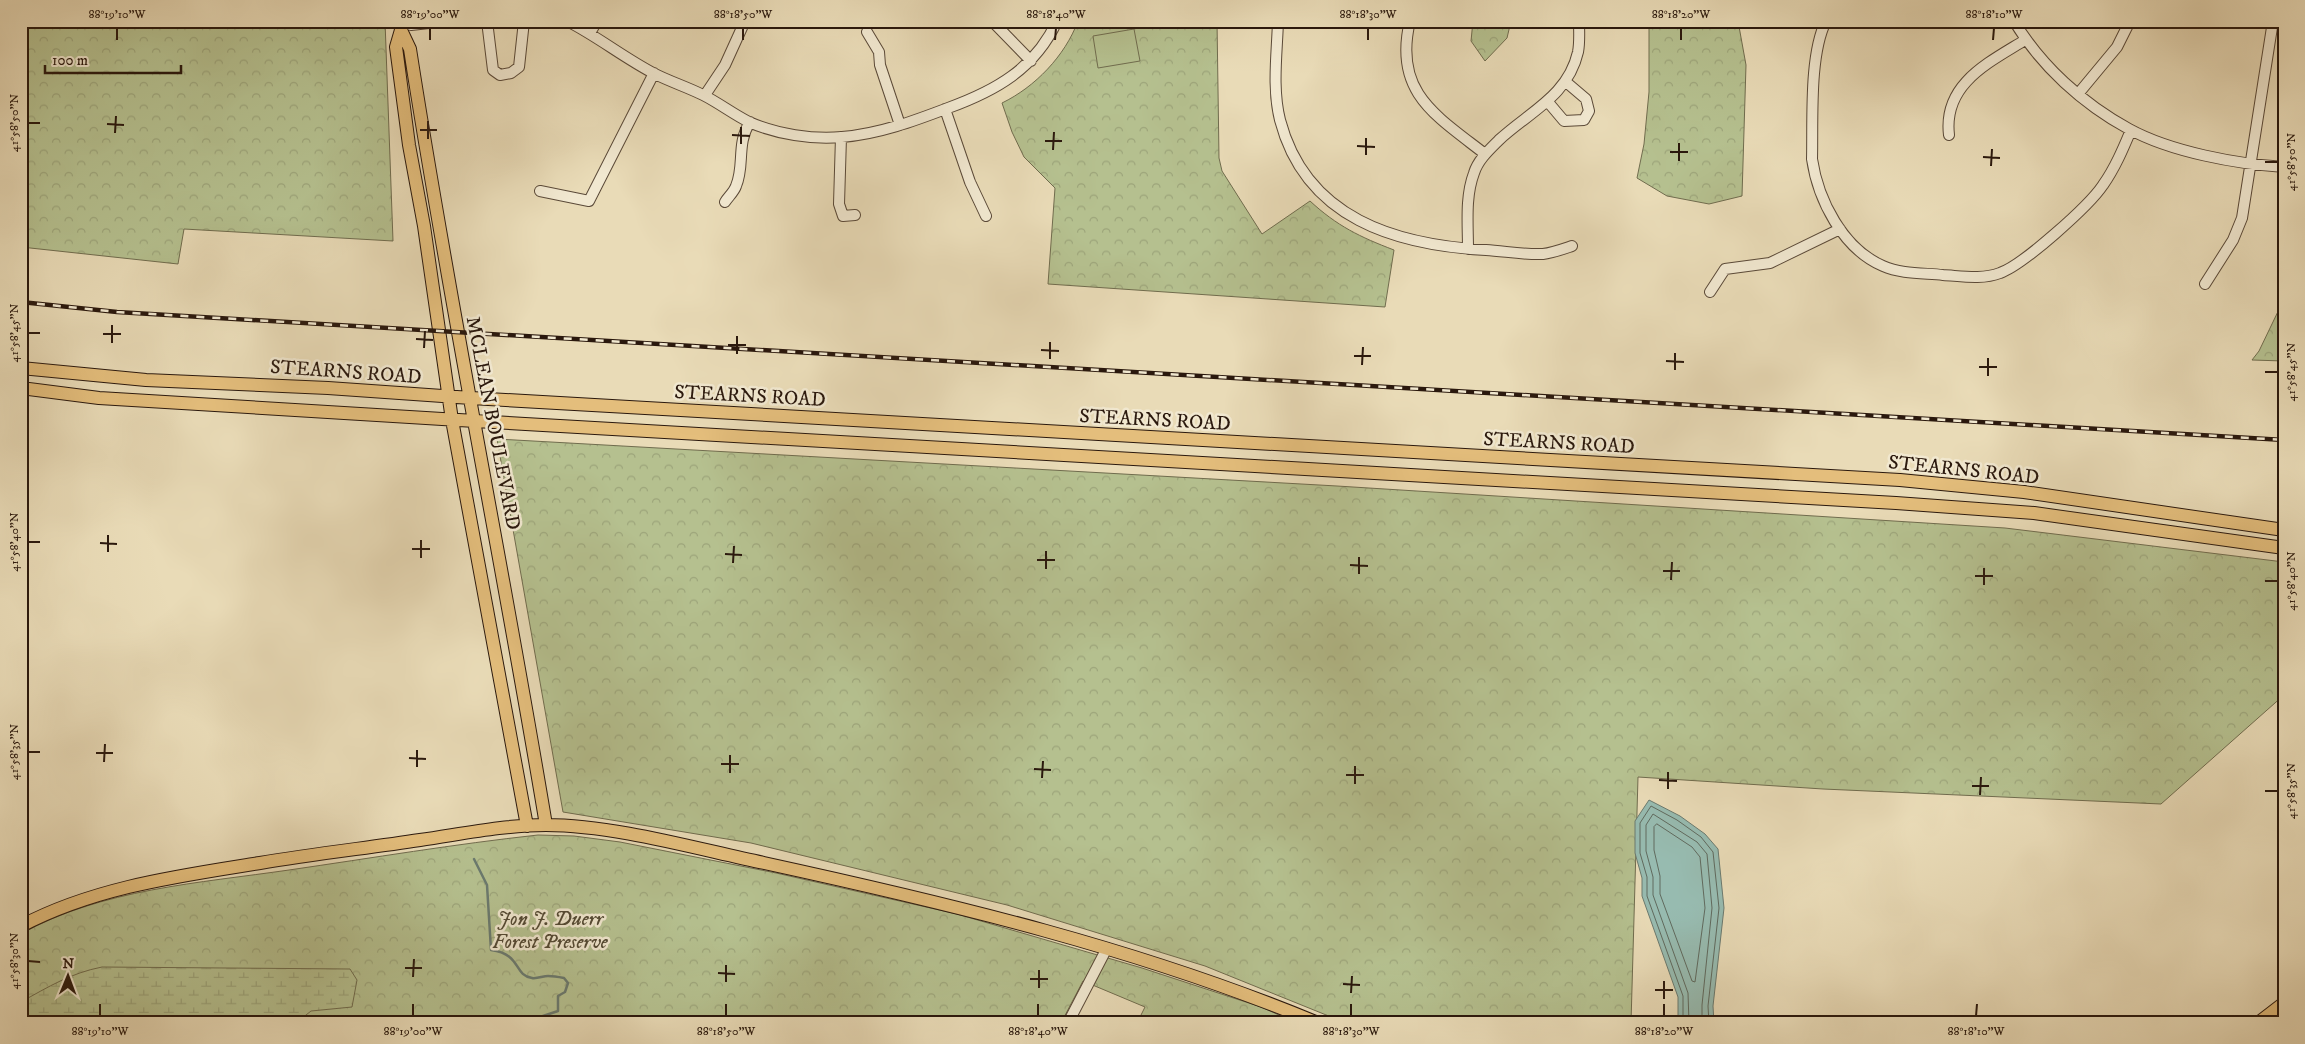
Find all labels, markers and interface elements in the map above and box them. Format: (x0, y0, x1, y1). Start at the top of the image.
text: 88°19'10"W (88, 7, 147, 22)
text: 88°19'00"W (400, 7, 461, 22)
text: 88°18'50"W (714, 7, 773, 22)
text: 88°18'40"W (1026, 7, 1087, 22)
text: 88°18'30"W (1339, 7, 1398, 22)
text: 88°18'20"W (1652, 7, 1711, 22)
text: 88°18'10"W (1965, 7, 2024, 22)
scale bar (45, 42, 181, 74)
text: 100 m (52, 51, 88, 70)
text: 41°58'50"N (7, 94, 22, 152)
text: 41°58'50"N (2284, 133, 2299, 191)
text: 41°58'45"N (7, 303, 22, 362)
street label: MCLEAN BOULEVARD (460, 314, 526, 532)
text: 41°58'45"N (2284, 342, 2299, 401)
street label: STEARNS ROAD (269, 355, 423, 390)
street label: STEARNS ROAD (674, 380, 826, 413)
street label: STEARNS ROAD (1079, 404, 1231, 437)
street label: STEARNS ROAD (1483, 427, 1635, 460)
street label: STEARNS ROAD (1887, 450, 2041, 491)
text: 41°58'40"N (7, 512, 22, 572)
text: 41°58'40"N (2284, 551, 2299, 611)
text: 41°58'35"N (7, 724, 22, 780)
text: 41°58'35"N (2284, 763, 2299, 819)
park label: Jon J. Duerr Forest Preserve (492, 907, 609, 955)
text: 41°58'30"N (7, 932, 22, 989)
north arrow (42, 952, 92, 1002)
text: N (62, 955, 75, 973)
text: 88°19'10"W (71, 1024, 130, 1039)
text: 88°19'00"W (383, 1024, 444, 1039)
text: 88°18'50"W (697, 1024, 756, 1039)
text: 88°18'40"W (1008, 1024, 1069, 1039)
text: 88°18'30"W (1322, 1024, 1381, 1039)
text: 88°18'20"W (1635, 1024, 1694, 1039)
text: 88°18'10"W (1947, 1024, 2006, 1039)

